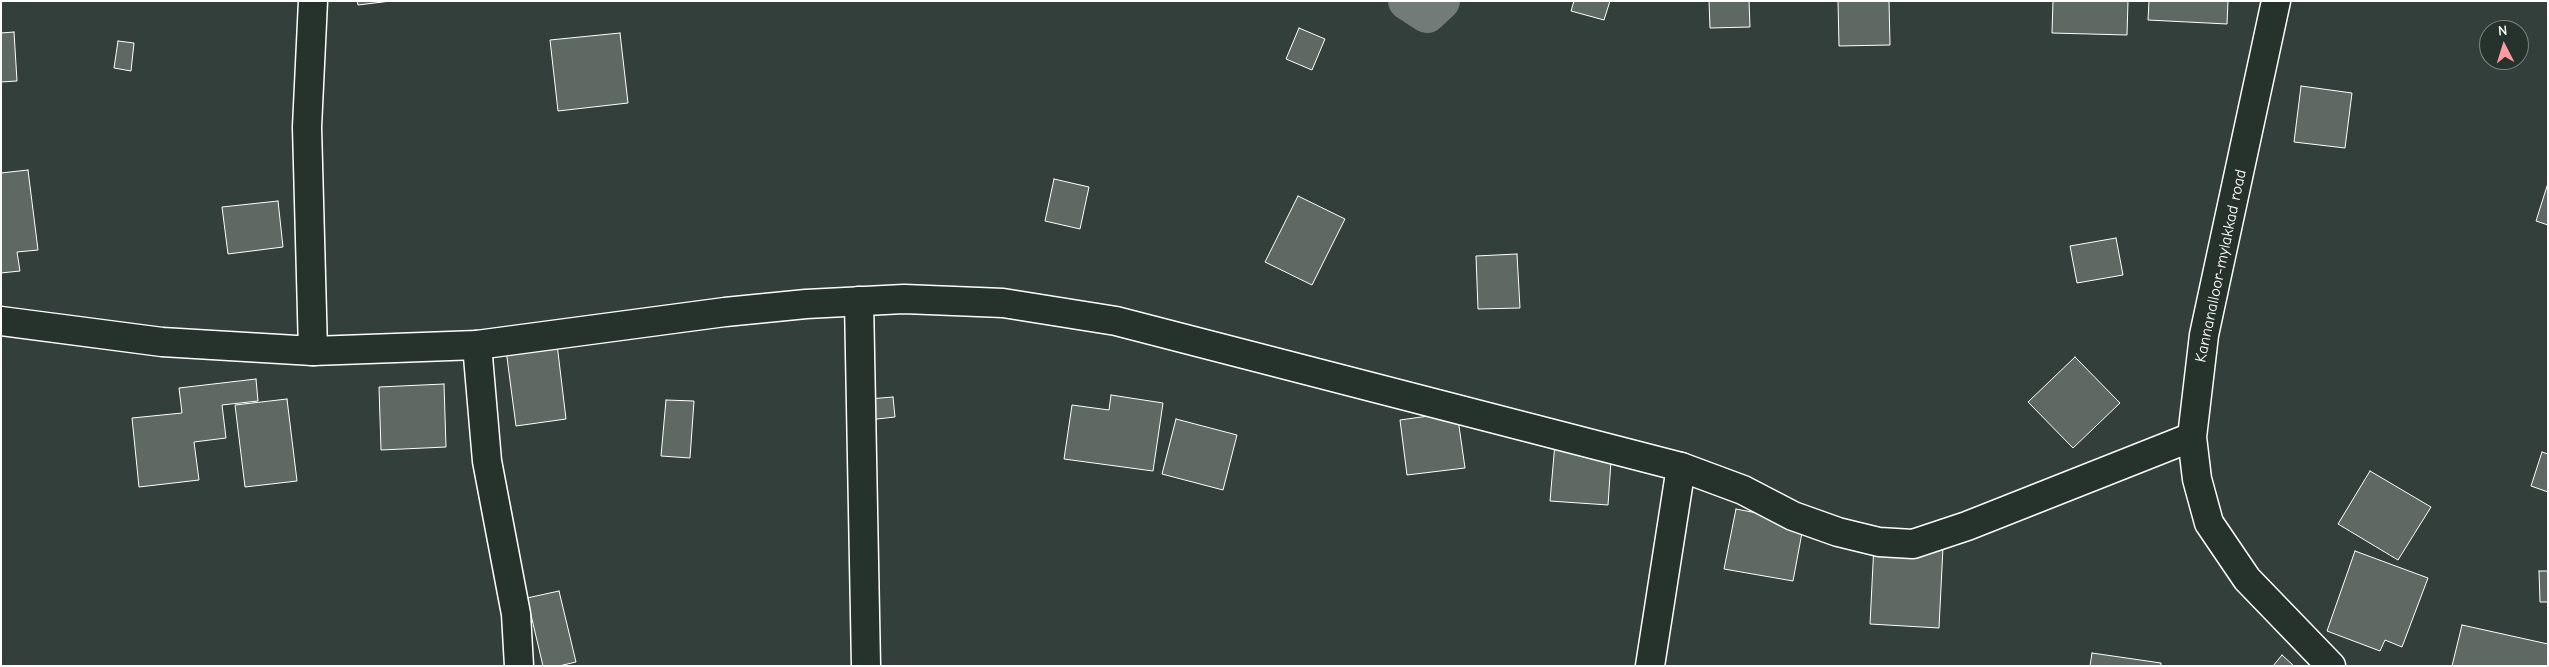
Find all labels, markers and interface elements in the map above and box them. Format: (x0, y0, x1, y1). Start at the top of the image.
north arrow (2479, 20, 2529, 70)
text: N (2497, 22, 2508, 39)
street label: Kannanalloor-mylakkad road (2191, 168, 2251, 364)

